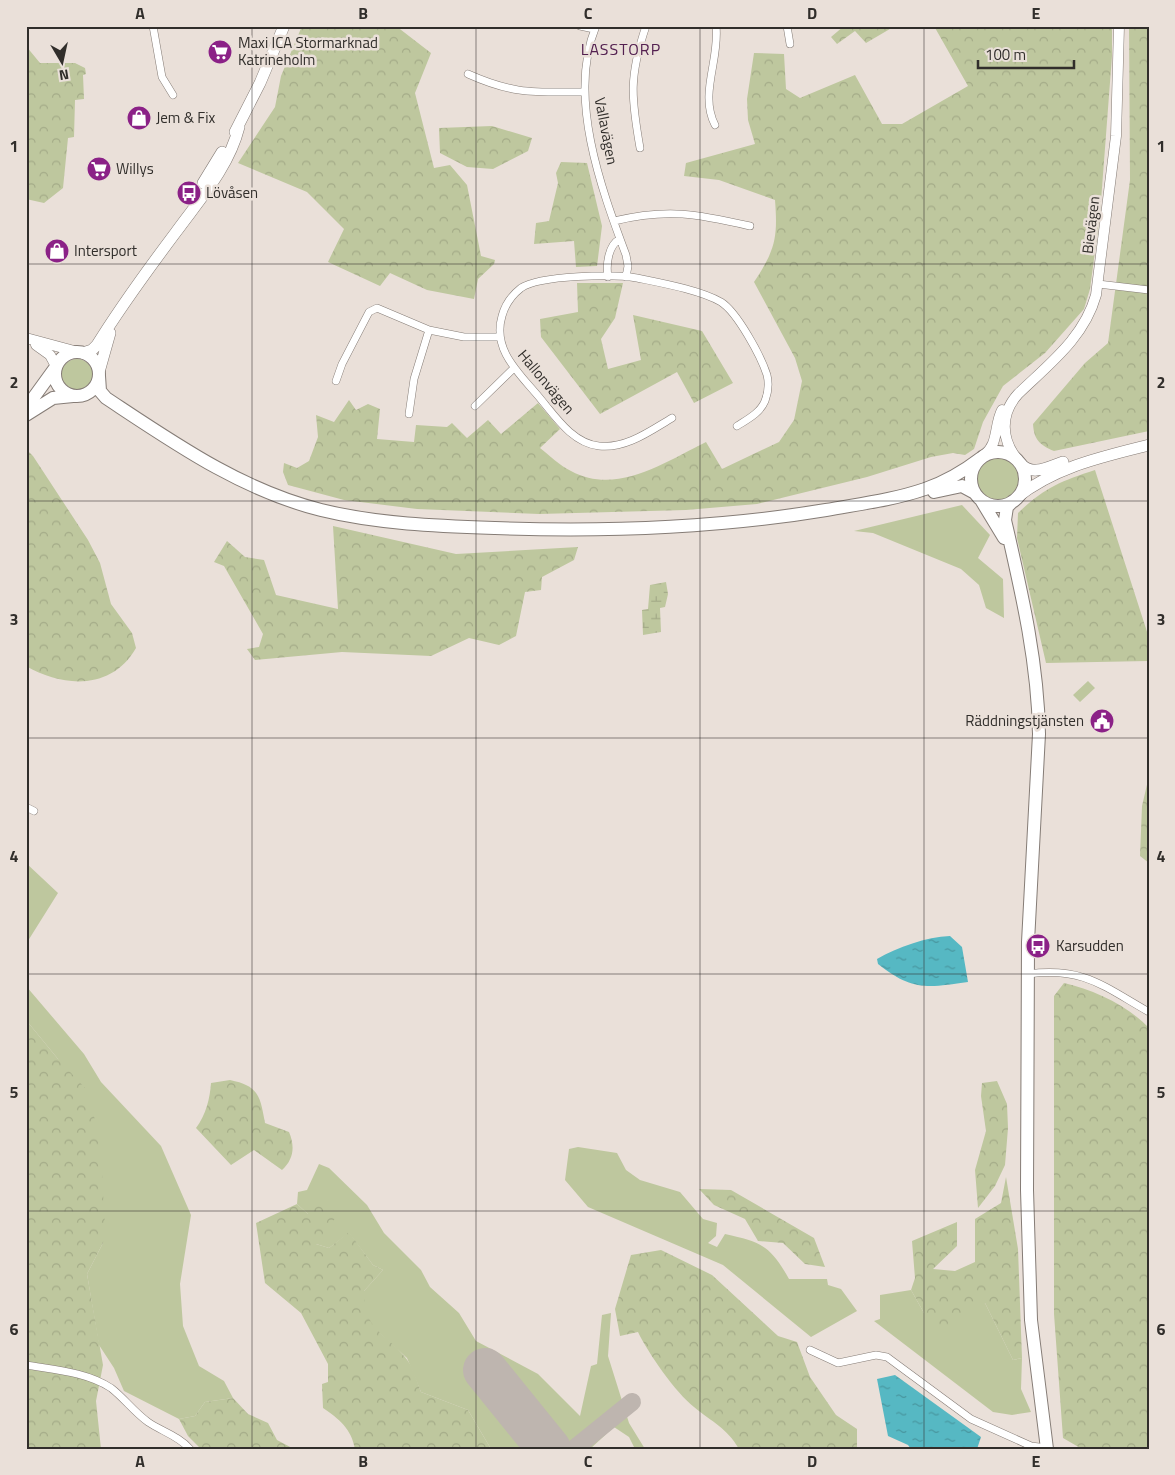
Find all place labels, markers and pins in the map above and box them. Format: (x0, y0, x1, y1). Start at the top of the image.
place label: Maxi ICA Stormarknad Katrineholm (238, 31, 378, 71)
supermarket icon: Maxi ICA Stormarknad Katrineholm (207, 39, 233, 65)
shop icon: Jem & Fix (126, 105, 152, 131)
place label: Jem & Fix (156, 106, 215, 129)
supermarket icon: Willys (86, 156, 112, 182)
place label: Willys (116, 157, 154, 180)
bus stop icon: Lövåsen (176, 180, 202, 206)
place label: Lövåsen (206, 181, 258, 204)
shop icon: Intersport (44, 238, 70, 264)
place label: Intersport (74, 239, 138, 262)
public building icon: Räddningstjänsten (1089, 708, 1115, 734)
place label: Räddningstjänsten (965, 709, 1084, 732)
bus stop icon: Karsudden (1025, 933, 1051, 959)
place label: Karsudden (1056, 934, 1124, 957)

